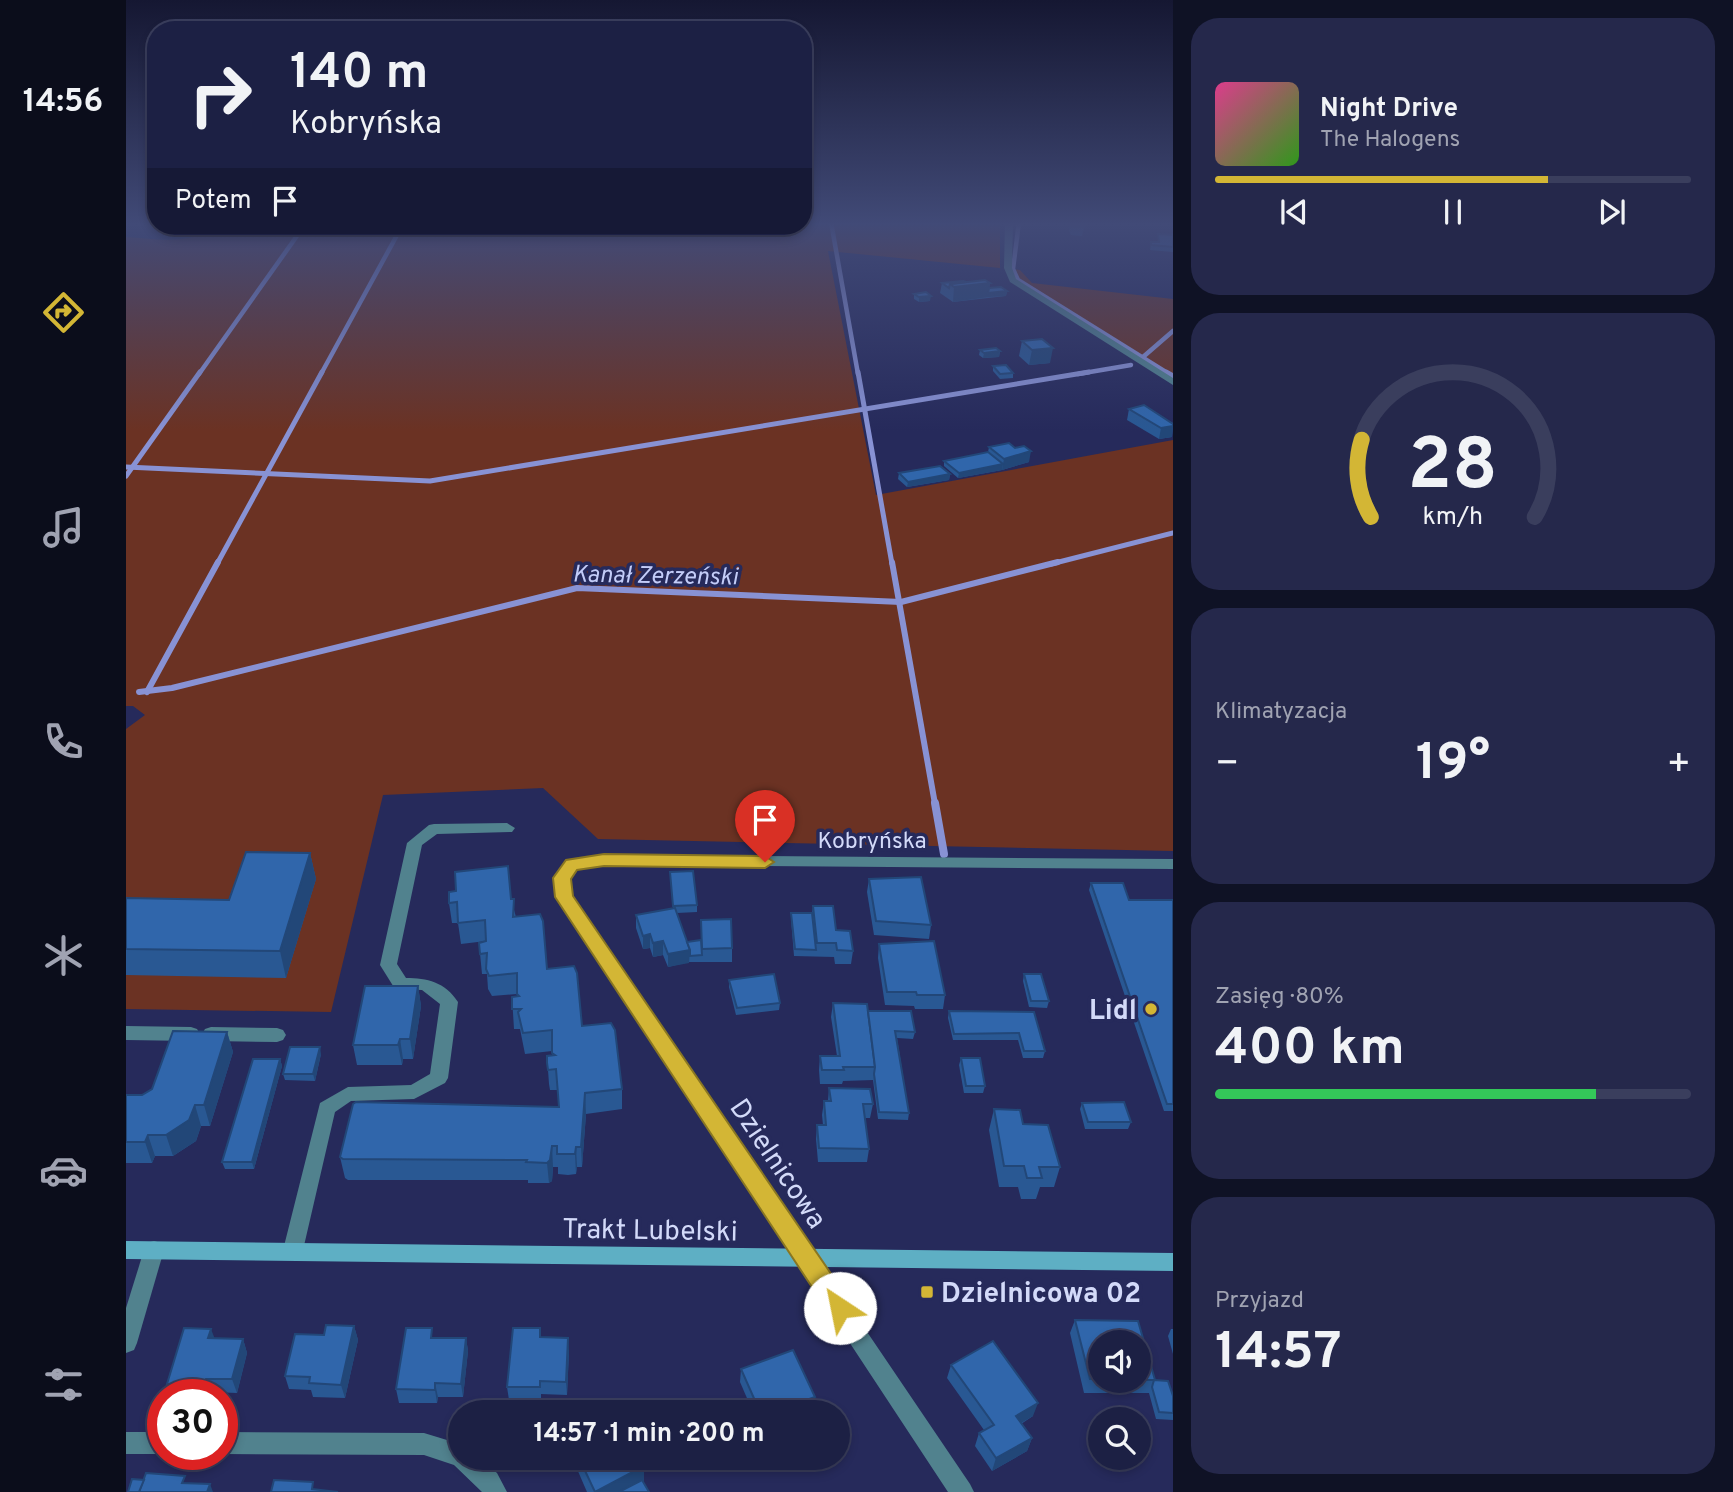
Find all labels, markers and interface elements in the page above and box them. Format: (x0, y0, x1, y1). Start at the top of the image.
text: 140 m (290, 44, 429, 106)
icon: right (175, 49, 266, 140)
text: 14:56 (23, 83, 103, 123)
text: Night Drive (1320, 93, 1458, 126)
text: Kobryńska (290, 105, 442, 145)
text: The Halogens (1320, 126, 1460, 155)
icon: arrive (266, 182, 304, 220)
text: Potem (175, 185, 252, 218)
icon: previous (1275, 193, 1313, 231)
icon: pause (1434, 193, 1472, 231)
icon: next (1593, 193, 1631, 231)
icon: directions (39, 288, 88, 337)
text: 28 (1408, 424, 1498, 516)
text: km/h (1423, 502, 1483, 534)
icon: music (39, 503, 88, 552)
water label: Kanał Zerzeński (572, 561, 739, 593)
text: Klimatyzacja (1215, 698, 1347, 727)
icon: phone (39, 717, 88, 766)
text: 19° (1416, 732, 1490, 798)
text: − (1215, 741, 1240, 790)
text: + (1666, 741, 1691, 790)
pin (735, 790, 795, 862)
icon: arrive (746, 801, 784, 839)
street label: Kobryńska (817, 828, 927, 857)
icon: climate (39, 931, 88, 980)
text: Zasięg · 80% (1215, 983, 1344, 1012)
place label: Lidl (1089, 994, 1137, 1030)
marker: Lidl (1143, 1001, 1159, 1017)
text: 400 km (1215, 1017, 1405, 1083)
street label: Dzielnicowa (720, 1093, 833, 1237)
icon: car (39, 1146, 88, 1195)
street label: Trakt Lubelski (562, 1212, 738, 1252)
position arrow (803, 1271, 877, 1345)
place label: Dzielnicowa 02 (941, 1277, 1141, 1313)
marker: Dzielnicowa 02 (919, 1284, 935, 1300)
text: Przyjazd (1215, 1287, 1304, 1316)
text: 14:57 (1215, 1321, 1342, 1387)
map controls (1088, 1330, 1151, 1470)
button: sound (1088, 1330, 1151, 1393)
icon: filters (39, 1360, 88, 1409)
speed limit sign: 30 (147, 1379, 238, 1470)
button: search (1088, 1407, 1151, 1470)
text: 14:57 · 1 min · 200 m (533, 1418, 765, 1451)

